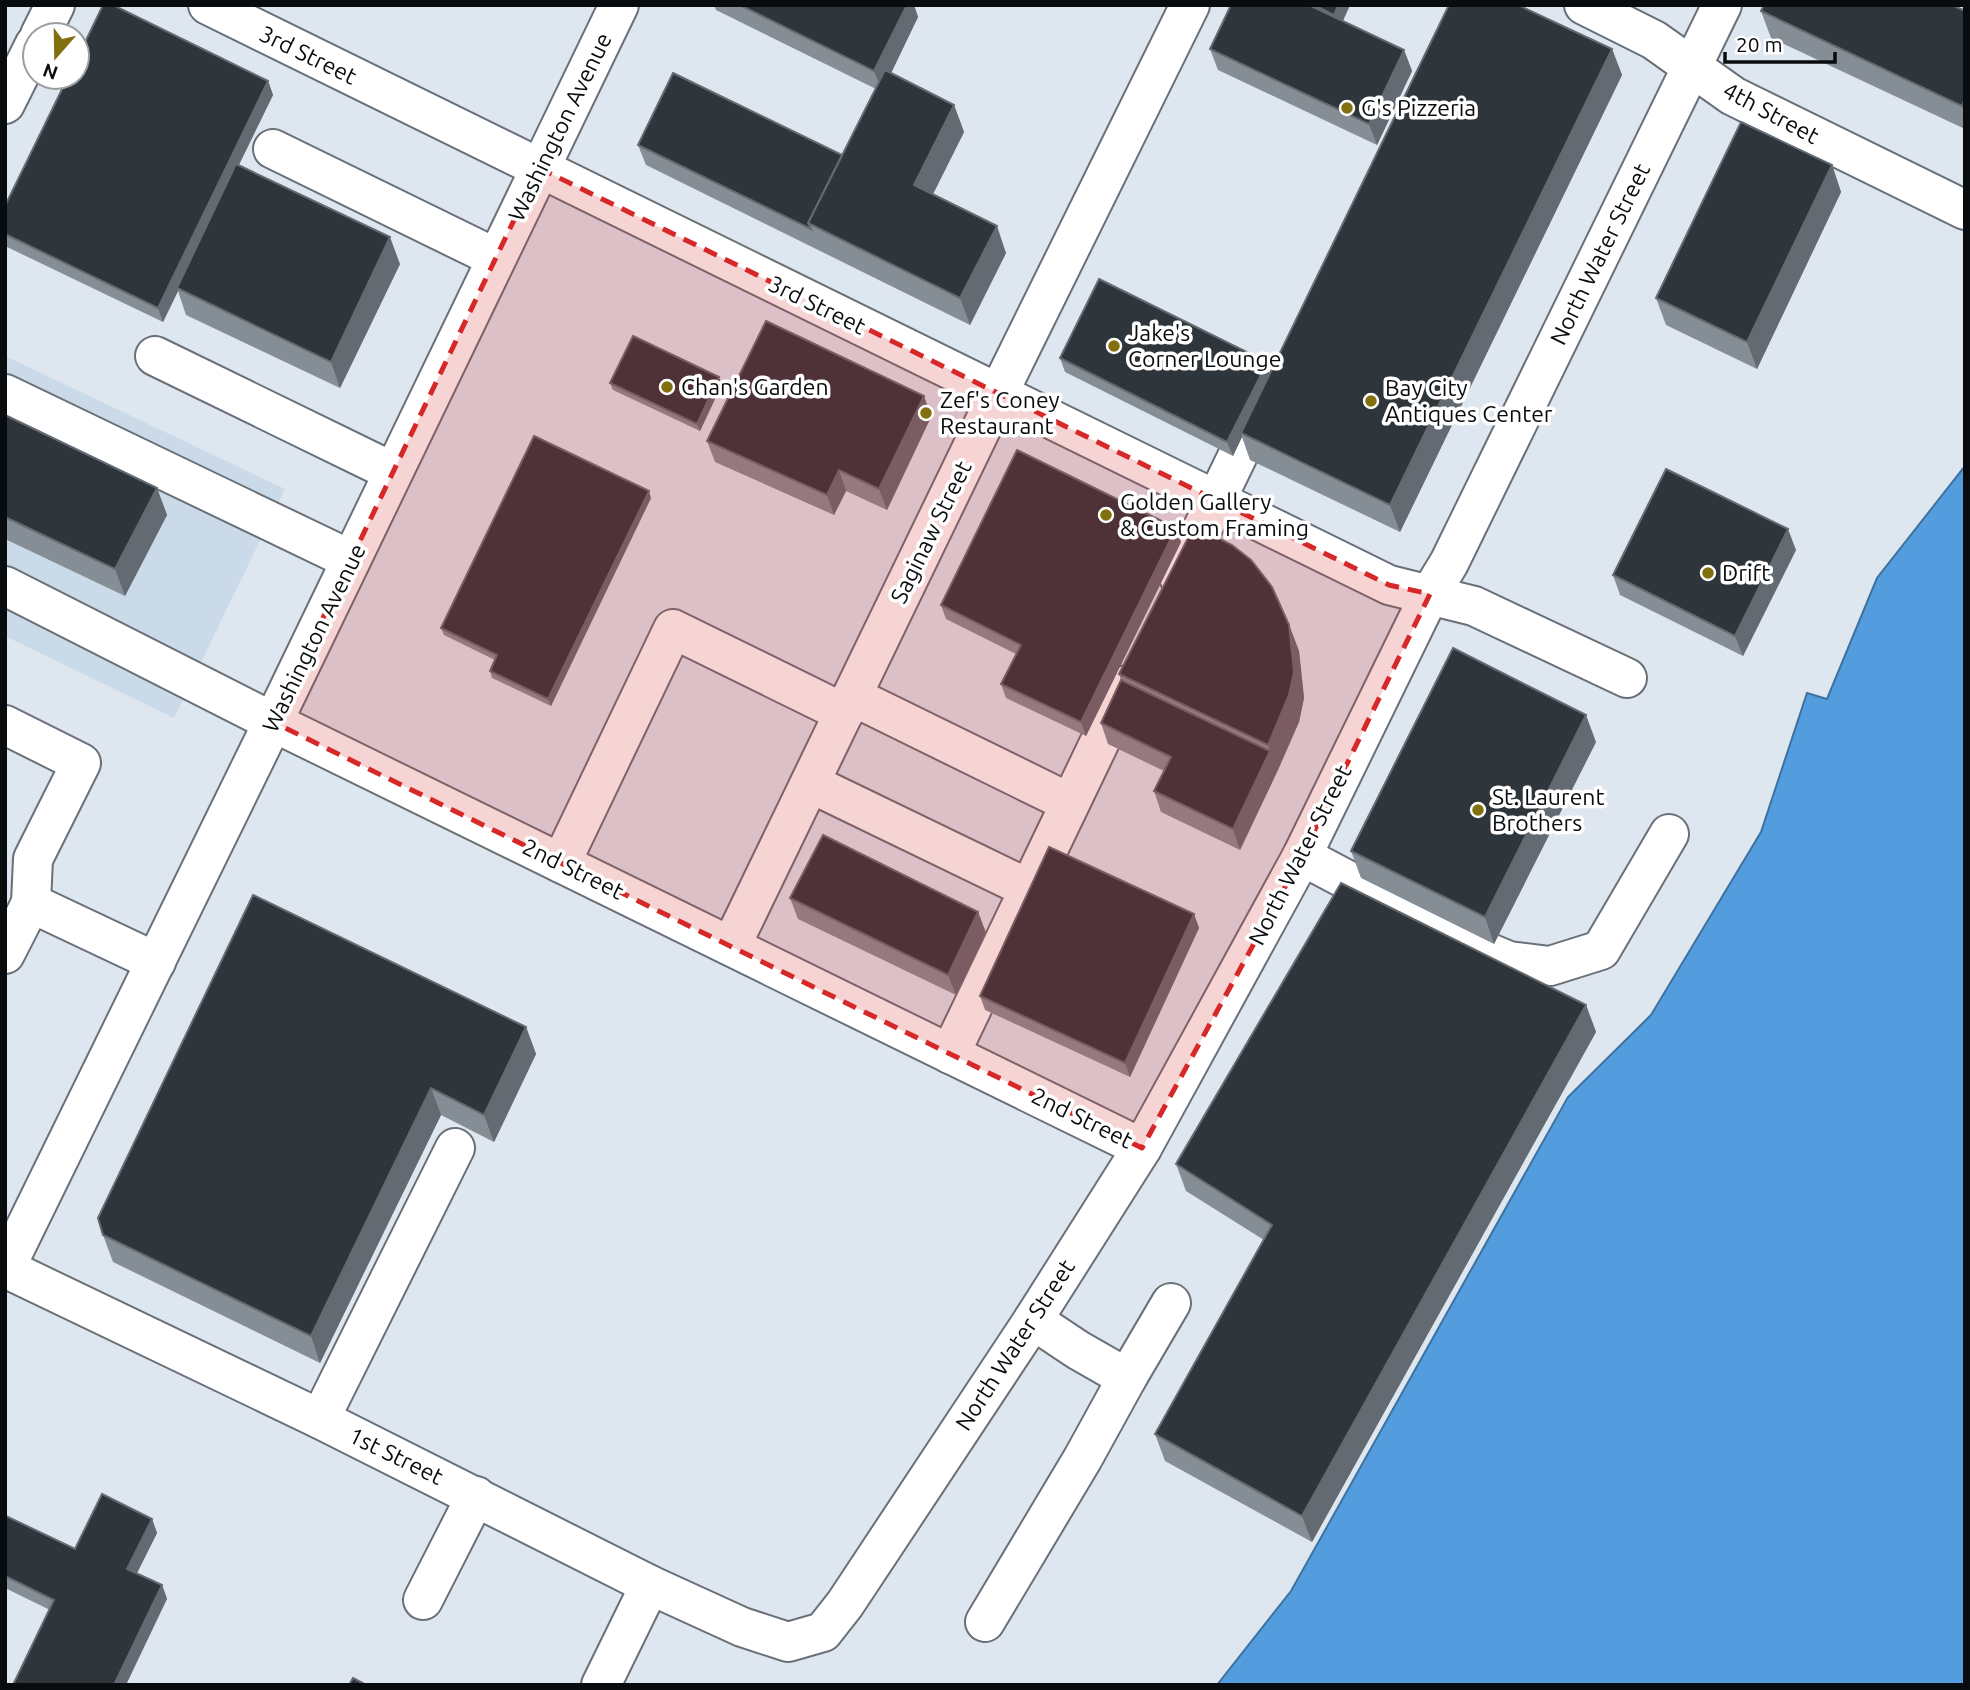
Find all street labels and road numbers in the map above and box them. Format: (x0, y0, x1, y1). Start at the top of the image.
street label: 3rd Street (256, 20, 361, 89)
street label: Washington Avenue (503, 29, 616, 225)
street label: 4th Street (1719, 77, 1823, 148)
street label: North Water Street (1545, 159, 1654, 348)
street label: 3rd Street (765, 270, 870, 339)
street label: Saginaw Street (885, 457, 976, 607)
street label: Washington Avenue (257, 540, 370, 736)
street label: North Water Street (1243, 761, 1356, 949)
street label: 2nd Street (519, 833, 628, 904)
street label: 2nd Street (1028, 1082, 1137, 1153)
street label: North Water Street (950, 1255, 1079, 1435)
street label: 1st Street (345, 1422, 447, 1489)

